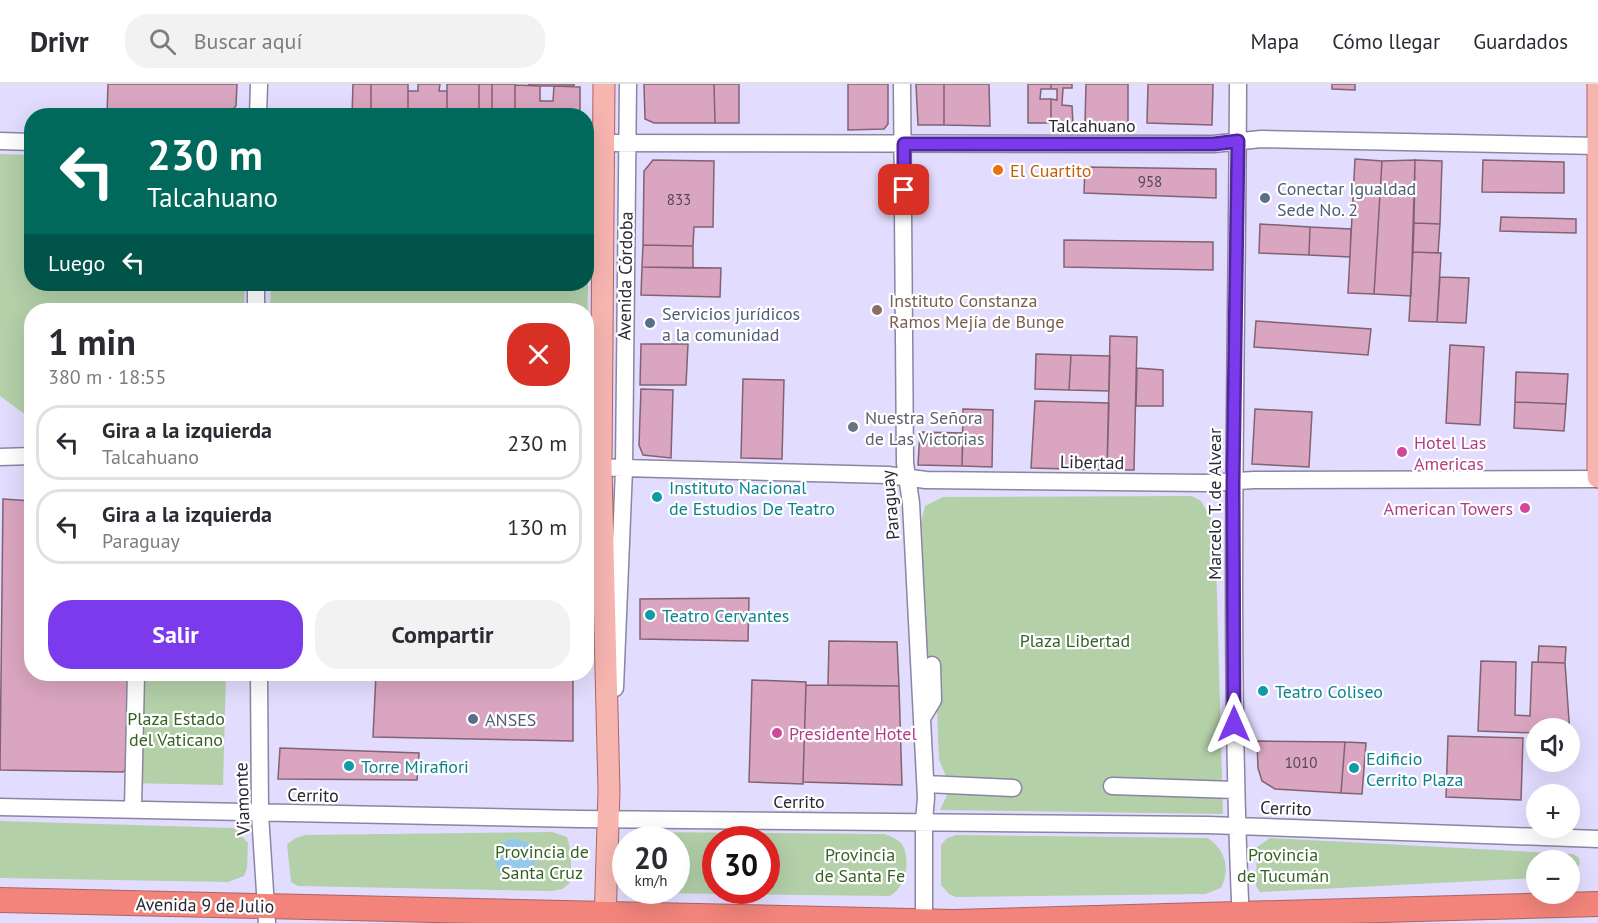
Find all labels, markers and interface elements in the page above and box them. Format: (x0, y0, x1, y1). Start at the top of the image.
search box (125, 14, 545, 68)
text: Drivr (30, 23, 89, 60)
icon: search (146, 25, 179, 58)
text: Buscar aquí (194, 27, 302, 55)
text: Mapa (1250, 28, 1299, 55)
text: Cómo llegar (1332, 28, 1440, 55)
text: Guardados (1473, 28, 1568, 55)
street label: Talcahuano (1048, 114, 1136, 137)
text: 230 m (147, 127, 263, 182)
icon: left (48, 132, 126, 210)
place label: El Cuartito (1010, 159, 1091, 182)
marker: El Cuartito (991, 163, 1005, 177)
pin (878, 164, 929, 215)
house number: 958 (1138, 172, 1162, 191)
icon: arrive (887, 173, 920, 206)
place label: Conectar Igualdad Sede No. 2 (1277, 177, 1416, 221)
text: Talcahuano (147, 180, 278, 214)
house number: 833 (667, 190, 691, 209)
marker: Conectar Igualdad Sede No. 2 (1258, 191, 1272, 205)
street label: Avenida Córdoba (612, 211, 638, 341)
icon: left (117, 246, 150, 279)
text: Luego (48, 249, 105, 277)
place label: Instituto Constanza Ramos Mejía de Bunge (889, 289, 1064, 333)
place label: Servicios jurídicos a la comunidad (662, 302, 800, 346)
marker: Instituto Constanza Ramos Mejía de Bunge (870, 303, 884, 317)
marker: Servicios jurídicos a la comunidad (643, 316, 657, 330)
text: 1 min (48, 318, 136, 365)
button: close (507, 323, 570, 386)
text: 380 m · 18:55 (48, 364, 166, 390)
place label: Nuestra Señora de Las Victorias (865, 406, 985, 450)
text: Gira a la izquierda (102, 416, 272, 444)
marker: Nuestra Señora de Las Victorias (846, 420, 860, 434)
icon: left (51, 426, 84, 459)
street label: Marcelo T. de Alvear (1203, 428, 1226, 580)
text: 230 m (507, 429, 567, 457)
place label: Hotel Las Americas (1414, 431, 1486, 475)
text: Talcahuano (102, 444, 199, 470)
marker: Hotel Las Americas (1395, 445, 1409, 459)
street label: Libertad (1060, 450, 1124, 474)
street label: Paraguay (875, 468, 905, 541)
place label: Instituto Nacional de Estudios De Teatro (669, 476, 835, 520)
marker: Instituto Nacional de Estudios De Teatro (650, 490, 664, 504)
place label: American Towers (1384, 497, 1513, 520)
text: Gira a la izquierda (102, 500, 272, 528)
marker: American Towers (1518, 501, 1532, 515)
icon: left (51, 510, 84, 543)
text: 130 m (507, 513, 567, 541)
text: Paraguay (102, 528, 180, 554)
button: Salir (48, 600, 303, 669)
button: Compartir (315, 600, 570, 669)
place label: Teatro Cervantes (662, 604, 789, 627)
marker: Teatro Cervantes (643, 608, 657, 622)
park label: Plaza Libertad (1020, 629, 1130, 652)
place label: Teatro Coliseo (1275, 680, 1383, 703)
marker: Teatro Coliseo (1256, 684, 1270, 698)
position arrow (1202, 692, 1266, 756)
park label: Plaza Estado del Vaticano (127, 707, 225, 751)
place label: ANSES (485, 708, 536, 731)
marker: ANSES (466, 712, 480, 726)
map controls (1526, 718, 1580, 904)
button: sound (1526, 718, 1580, 772)
place label: Presidente Hotel (789, 722, 917, 745)
marker: Presidente Hotel (770, 726, 784, 740)
place label: Edificio Cerrito Plaza (1366, 747, 1463, 791)
house number: 1010 (1285, 753, 1317, 772)
place label: Torre Mirafiori (361, 755, 469, 778)
marker: Torre Mirafiori (342, 759, 356, 773)
marker: Edificio Cerrito Plaza (1347, 761, 1361, 775)
street label: Viamonte (229, 762, 255, 837)
street label: Cerrito (287, 783, 339, 807)
button: + (1526, 784, 1580, 838)
street label: Cerrito (773, 790, 825, 813)
street label: Cerrito (1260, 796, 1312, 820)
speed limit sign: 30 (702, 826, 780, 904)
text: 20 (634, 838, 668, 877)
park label: Provincia de Santa Cruz (495, 840, 589, 884)
park label: Provincia de Santa Fe (815, 843, 905, 887)
park label: Provincia de Tucumán (1237, 843, 1329, 887)
button: − (1526, 850, 1580, 904)
text: km/h (635, 871, 667, 890)
street label: Avenida 9 de Julio (136, 892, 274, 918)

